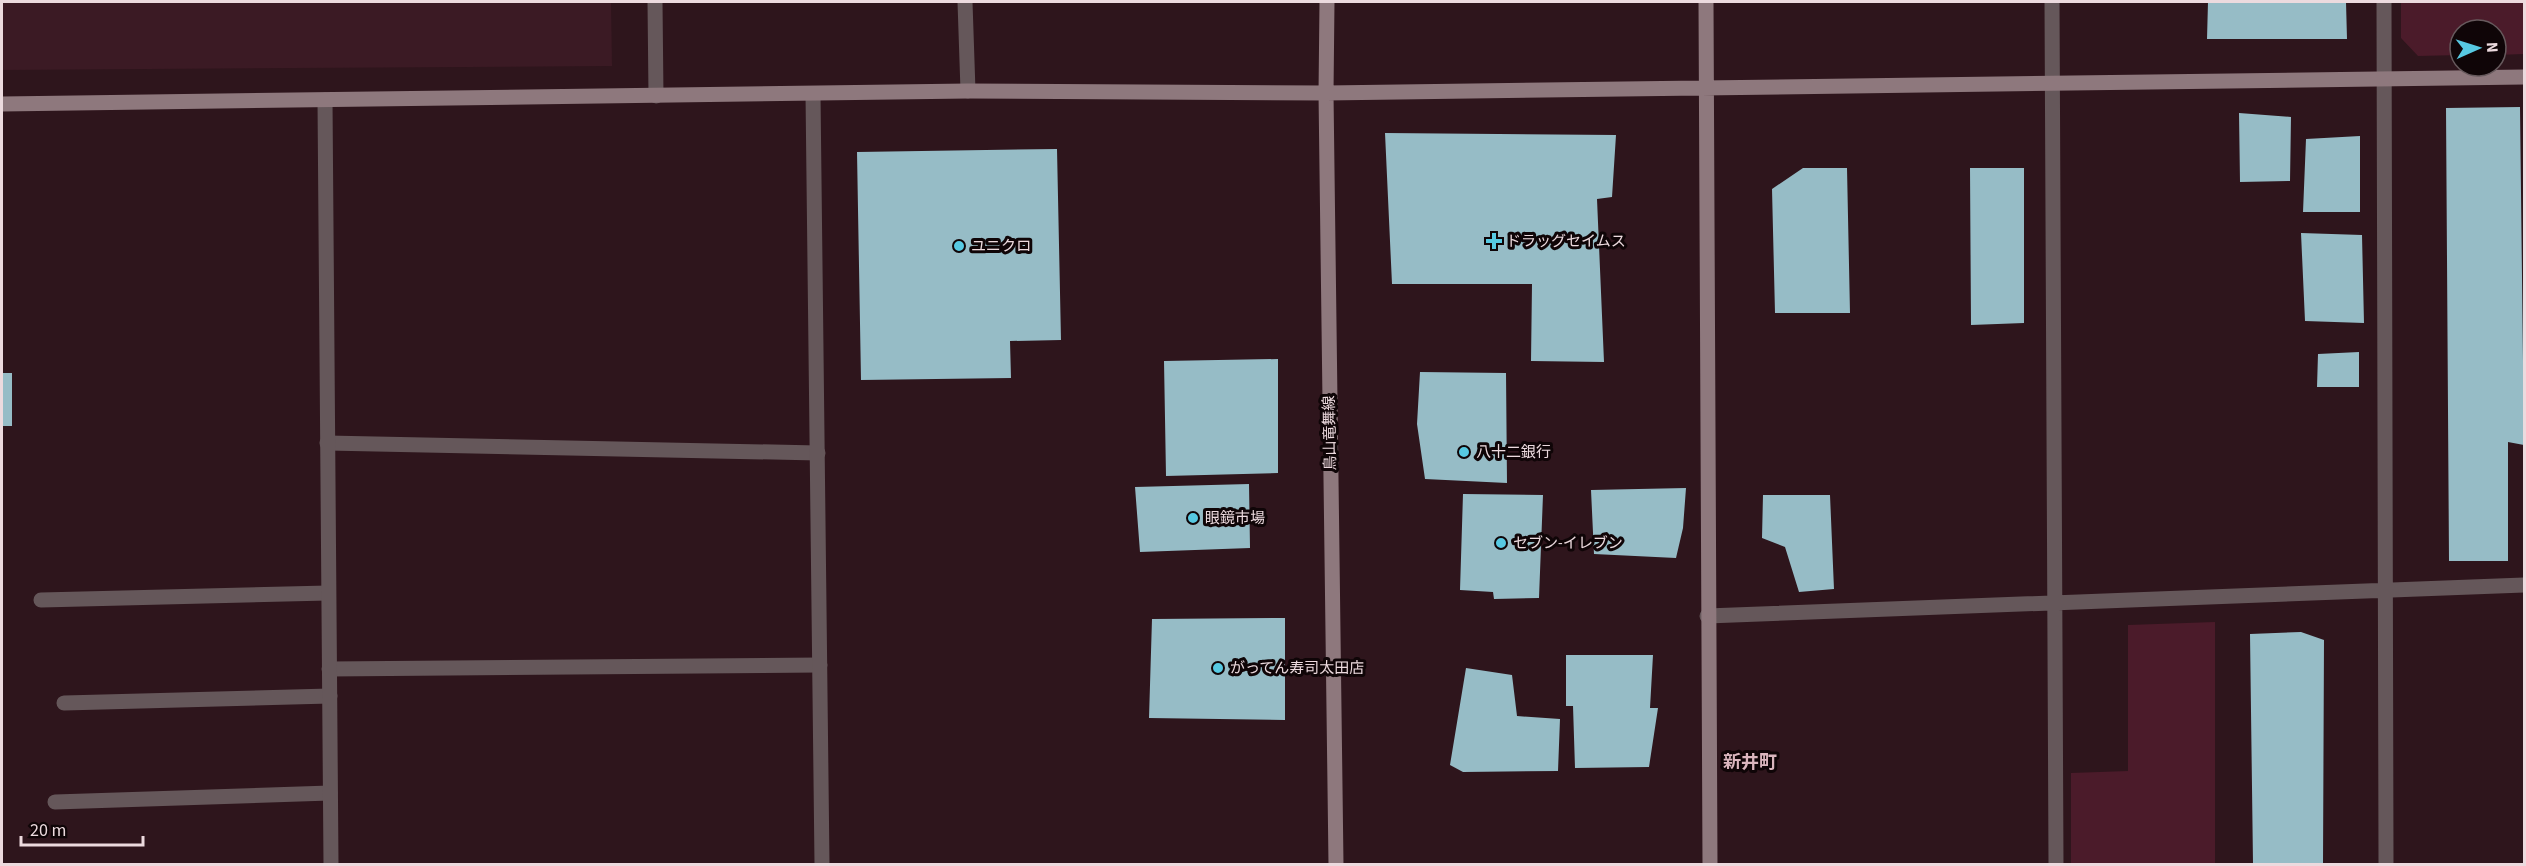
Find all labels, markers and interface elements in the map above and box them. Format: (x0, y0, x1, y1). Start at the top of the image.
north arrow (2448, 18, 2508, 78)
text: N (2481, 41, 2503, 53)
place label: ドラッグセイムス (1506, 231, 1626, 252)
marker: ドラッグセイムス (1487, 234, 1501, 248)
place label: ユニクロ (971, 236, 1031, 257)
marker: ユニクロ (952, 239, 966, 253)
street label: 鳥山竜舞線 (1319, 395, 1341, 471)
place label: 八十二銀行 (1476, 442, 1551, 463)
marker: 八十二銀行 (1457, 445, 1471, 459)
place label: 眼鏡市場 (1205, 508, 1265, 529)
marker: 眼鏡市場 (1186, 511, 1200, 525)
place label: セブン-イレブン (1513, 533, 1623, 554)
marker: セブン-イレブン (1494, 536, 1508, 550)
place label: がってん寿司太田店 (1230, 658, 1364, 679)
marker: がってん寿司太田店 (1211, 661, 1225, 675)
district label: 新井町 (1723, 750, 1777, 775)
scale bar (21, 809, 142, 847)
text: 20 m (30, 818, 66, 843)

